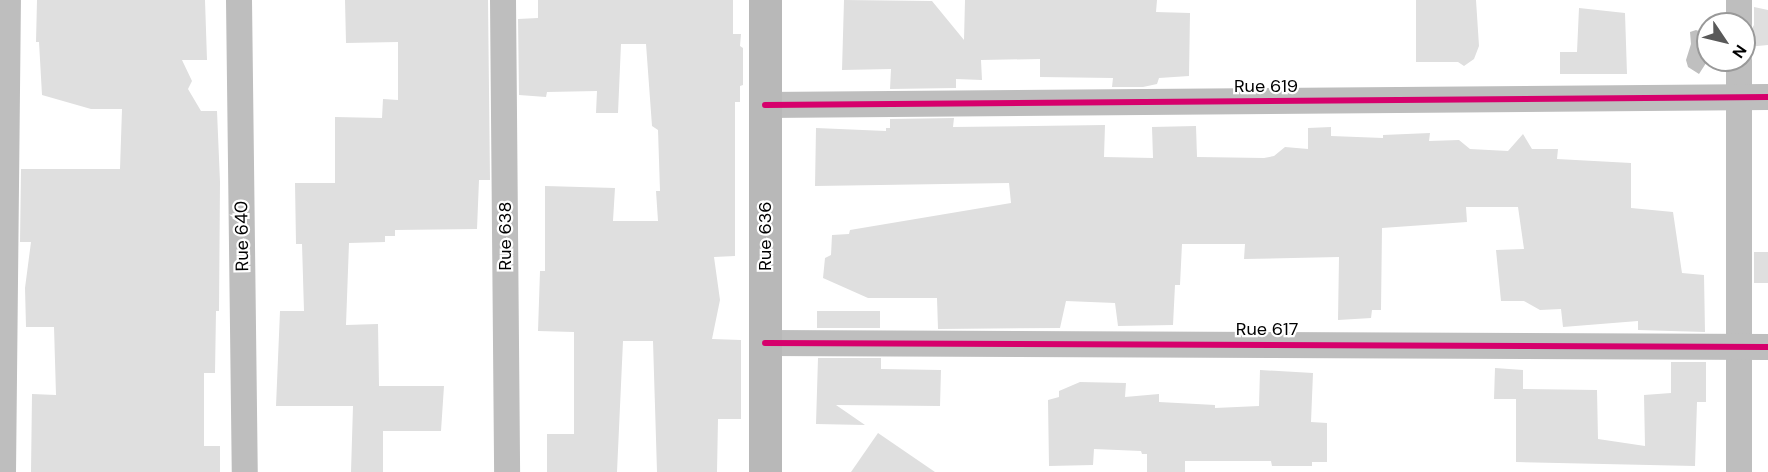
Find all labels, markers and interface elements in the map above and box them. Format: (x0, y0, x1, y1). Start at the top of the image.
north arrow (1696, 12, 1756, 72)
text: N (1728, 41, 1751, 62)
street label: Rue 619 (1234, 75, 1298, 97)
street label: Rue 640 (231, 201, 253, 271)
street label: Rue 636 (754, 201, 776, 271)
street label: Rue 638 (494, 202, 516, 270)
street label: Rue 617 (1236, 318, 1298, 340)

